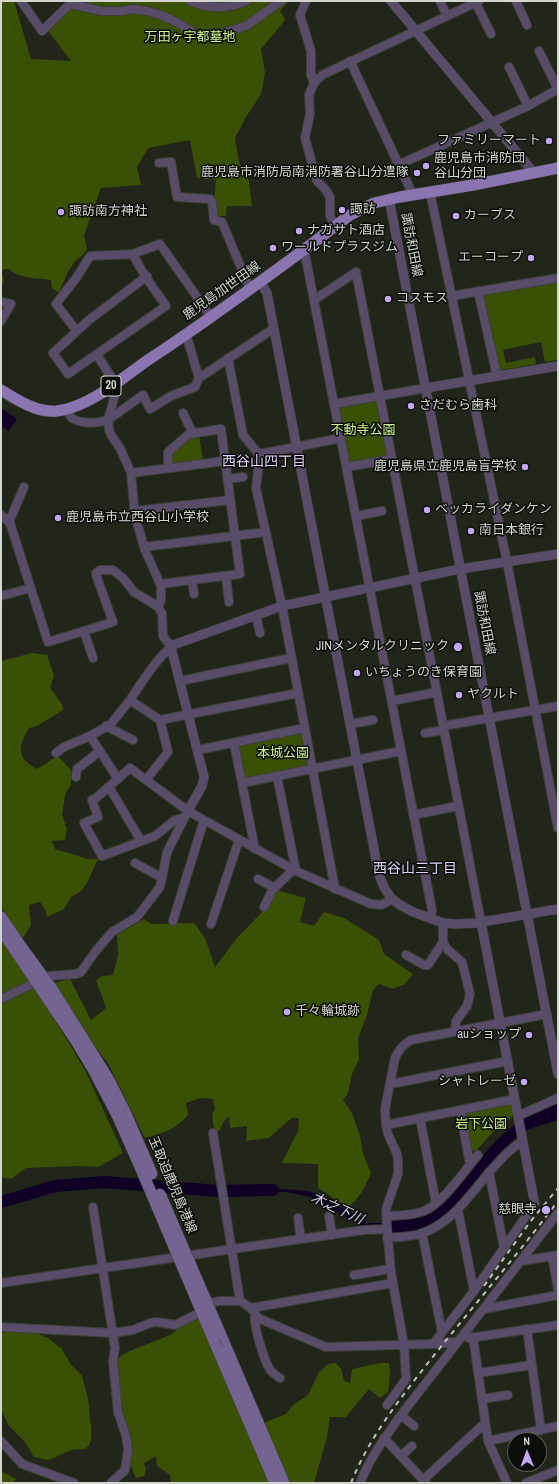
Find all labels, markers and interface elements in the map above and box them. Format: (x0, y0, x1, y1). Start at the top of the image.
park label: 万田ヶ宇都墓地 (145, 30, 235, 46)
place label: ファミリーマート (437, 133, 541, 149)
marker: ファミリーマート (544, 136, 554, 146)
place label: 鹿児島市消防団 谷山分団 (434, 151, 525, 182)
marker: 鹿児島市消防団 谷山分団 (421, 161, 431, 171)
place label: 鹿児島市消防局南消防署谷山分遣隊 (201, 165, 409, 181)
marker: 鹿児島市消防局南消防署谷山分遣隊 (412, 168, 422, 178)
place label: 諏訪 (350, 202, 376, 218)
place label: 諏訪南方神社 (69, 204, 147, 220)
marker: 諏訪 (337, 205, 347, 215)
marker: 諏訪南方神社 (56, 207, 66, 217)
place label: カーブス (464, 208, 516, 224)
marker: カーブス (451, 211, 461, 221)
street label: 諏訪和田線 (397, 212, 425, 278)
place label: ナガサト酒店 (307, 223, 385, 239)
marker: ナガサト酒店 (294, 226, 304, 236)
place label: ワールドプラスジム (281, 240, 398, 256)
marker: ワールドプラスジム (268, 243, 278, 253)
place label: エーコープ (458, 250, 523, 266)
marker: エーコープ (526, 253, 536, 263)
street label: 鹿児島加世田線 (180, 259, 264, 323)
place label: コスモス (396, 291, 448, 307)
marker: コスモス (383, 294, 393, 304)
road number: 20 (101, 376, 121, 396)
place label: さだむら歯科 (419, 398, 497, 414)
marker: さだむら歯科 (406, 401, 416, 411)
park label: 不動寺公園 (331, 423, 395, 439)
district label: 西谷山四丁目 (222, 454, 306, 470)
place label: 鹿児島県立鹿児島盲学校 (374, 459, 517, 475)
marker: 鹿児島県立鹿児島盲学校 (520, 462, 530, 472)
place label: ベッカライダンケン (435, 502, 552, 518)
marker: ベッカライダンケン (422, 505, 432, 515)
place label: 鹿児島市立西谷山小学校 (66, 510, 209, 526)
marker: 鹿児島市立西谷山小学校 (53, 513, 63, 523)
place label: 南日本銀行 (479, 523, 544, 539)
marker: 南日本銀行 (466, 526, 476, 536)
street label: 諏訪和田線 (470, 590, 498, 656)
place label: JINメンタルクリニック (316, 639, 449, 655)
marker: JINメンタルクリニック (452, 641, 464, 653)
place label: いちょうのき保育園 (365, 665, 482, 681)
marker: いちょうのき保育園 (352, 668, 362, 678)
place label: ヤクルト (467, 687, 519, 703)
marker: ヤクルト (454, 690, 464, 700)
park label: 本城公園 (257, 746, 309, 762)
district label: 西谷山三丁目 (373, 861, 457, 877)
place label: 千々輪城跡 (295, 1004, 360, 1020)
marker: 千々輪城跡 (282, 1007, 292, 1017)
place label: auショップ (457, 1027, 521, 1043)
marker: auショップ (524, 1030, 534, 1040)
place label: シャトレーゼ (438, 1074, 516, 1090)
marker: シャトレーゼ (519, 1077, 529, 1087)
park label: 岩下公園 (455, 1117, 507, 1133)
street label: 玉取迫鹿児島港線 (145, 1134, 199, 1236)
water label: 木之下川 (308, 1190, 366, 1228)
place label: 慈眼寺 (498, 1202, 537, 1218)
marker: 慈眼寺 (540, 1204, 552, 1216)
north arrow (507, 1432, 547, 1472)
text: N (523, 1434, 530, 1448)

